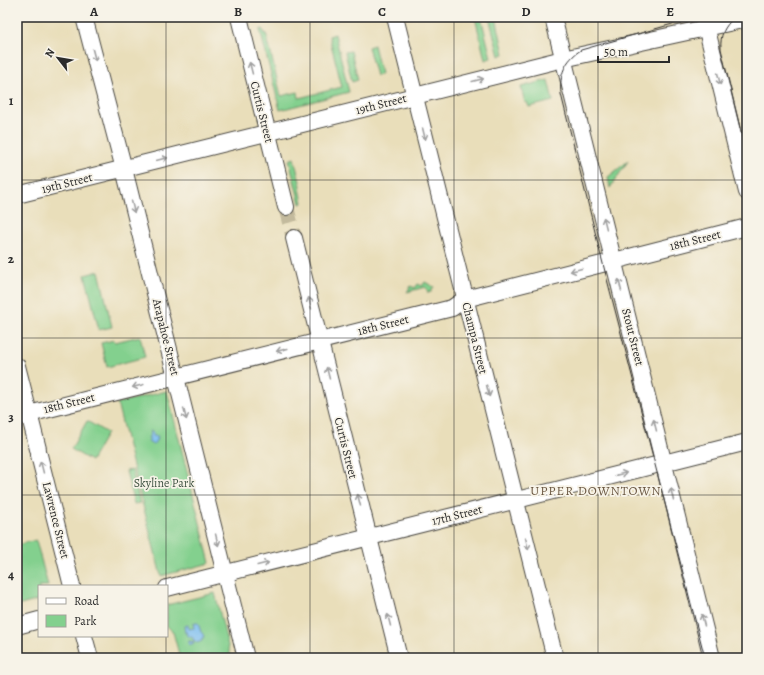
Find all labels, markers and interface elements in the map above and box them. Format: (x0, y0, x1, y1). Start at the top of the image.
text: A (89, 3, 99, 20)
text: B (234, 3, 242, 20)
text: C (378, 3, 386, 20)
text: D (521, 3, 531, 20)
text: E (666, 3, 674, 20)
north arrow (38, 38, 78, 78)
scale bar (598, 38, 669, 64)
text: 50 m (604, 44, 628, 60)
text: N (41, 46, 58, 60)
one-way arrow (90, 48, 98, 61)
one-way arrow (247, 62, 255, 75)
one-way arrow (716, 72, 723, 85)
one-way arrow (471, 76, 484, 84)
street label: Curtis Street (247, 80, 277, 144)
street label: 19th Street (354, 90, 408, 118)
text: 1 (9, 92, 14, 109)
one-way arrow (421, 127, 428, 140)
one-way arrow (155, 155, 168, 162)
street label: 19th Street (40, 169, 94, 197)
one-way arrow (130, 200, 138, 213)
one-way arrow (600, 217, 608, 230)
street label: 18th Street (668, 226, 722, 254)
text: 2 (8, 250, 15, 267)
one-way arrow (570, 267, 583, 275)
one-way arrow (616, 279, 624, 292)
street label: Arapahoe Street (149, 296, 183, 377)
one-way arrow (306, 296, 313, 309)
street label: Champa Street (458, 300, 492, 376)
street label: Stout Street (618, 307, 648, 367)
street label: 18th Street (356, 311, 410, 339)
one-way arrow (275, 347, 288, 355)
one-way arrow (323, 367, 331, 380)
one-way arrow (131, 383, 144, 390)
one-way arrow (485, 384, 493, 397)
street label: 18th Street (42, 389, 96, 417)
text: 3 (8, 408, 14, 425)
one-way arrow (182, 408, 190, 421)
street label: Curtis Street (331, 416, 361, 480)
one-way arrow (650, 419, 658, 432)
one-way arrow (38, 460, 46, 473)
one-way arrow (615, 469, 628, 477)
park label: Skyline Park (134, 475, 194, 491)
street label: Lawrence Street (39, 480, 73, 560)
district label: UPPER DOWNTOWN (530, 482, 662, 499)
one-way arrow (667, 488, 675, 501)
one-way arrow (355, 493, 362, 506)
street label: 17th Street (430, 501, 484, 529)
one-way arrow (213, 534, 221, 547)
one-way arrow (523, 537, 531, 550)
one-way arrow (256, 560, 269, 567)
text: 4 (8, 566, 14, 583)
legend (38, 585, 168, 637)
text: Road (74, 593, 100, 609)
text: Park (74, 613, 97, 629)
one-way arrow (385, 614, 392, 627)
one-way arrow (698, 614, 706, 627)

